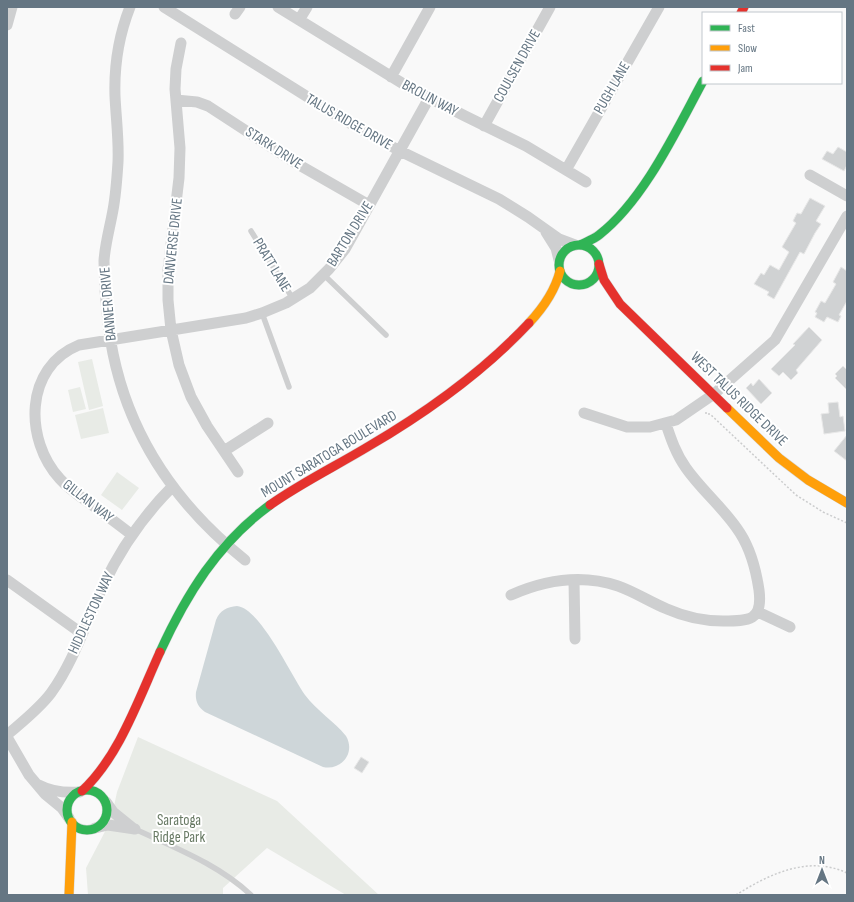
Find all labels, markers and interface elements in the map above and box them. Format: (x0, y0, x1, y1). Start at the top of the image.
legend (702, 12, 842, 84)
text: Fast (738, 21, 755, 36)
street label: COULSEN DRIVE (489, 26, 545, 106)
text: Slow (738, 41, 757, 56)
street label: PUGH LANE (589, 58, 635, 118)
text: Jam (737, 61, 753, 76)
street label: BROLIN WAY (399, 75, 462, 121)
street label: TALUS RIDGE DRIVE (302, 89, 396, 155)
street label: STARK DRIVE (242, 122, 306, 174)
street label: DANVERSE DRIVE (159, 197, 187, 285)
street label: BARTON DRIVE (323, 198, 377, 270)
street label: PRATT LANE (249, 235, 295, 295)
street label: BANNER DRIVE (95, 266, 121, 342)
street label: WEST TALUS RIDGE DRIVE (686, 348, 792, 450)
street label: MOUNT SARATOGA BOULEVARD (258, 406, 400, 502)
street label: GILLAN WAY (59, 475, 118, 527)
street label: HIDDLESTON WAY (64, 568, 119, 657)
park label: Saratoga Ridge Park (153, 811, 205, 847)
north arrow (802, 850, 842, 890)
text: N (819, 854, 825, 867)

